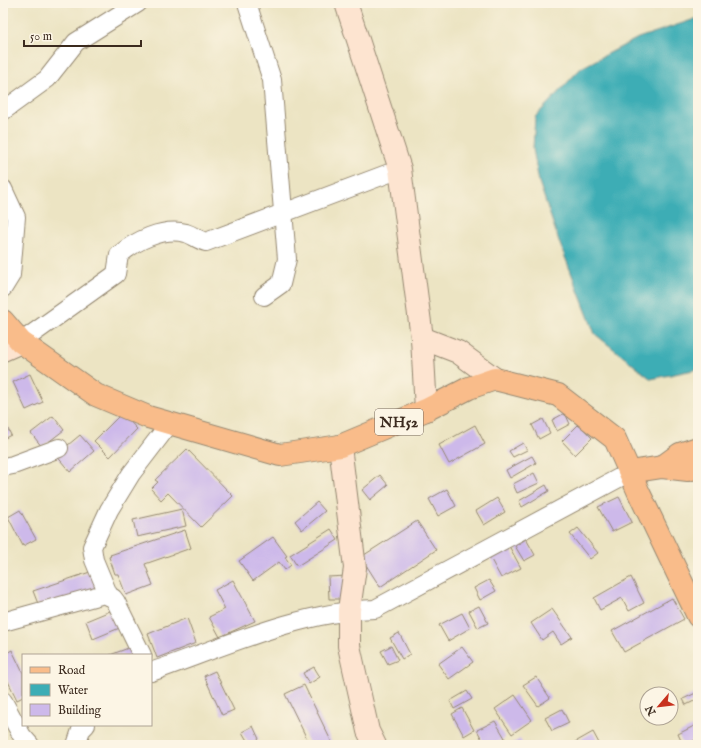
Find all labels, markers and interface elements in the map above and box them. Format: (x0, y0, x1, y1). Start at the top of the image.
scale bar (24, 22, 141, 48)
text: 50 m (30, 29, 52, 44)
road number: NH52 (375, 409, 423, 435)
legend (22, 654, 152, 726)
text: Road (58, 663, 86, 678)
text: Water (58, 683, 89, 698)
north arrow (639, 686, 679, 726)
text: N (642, 702, 660, 719)
text: Building (58, 703, 102, 718)

